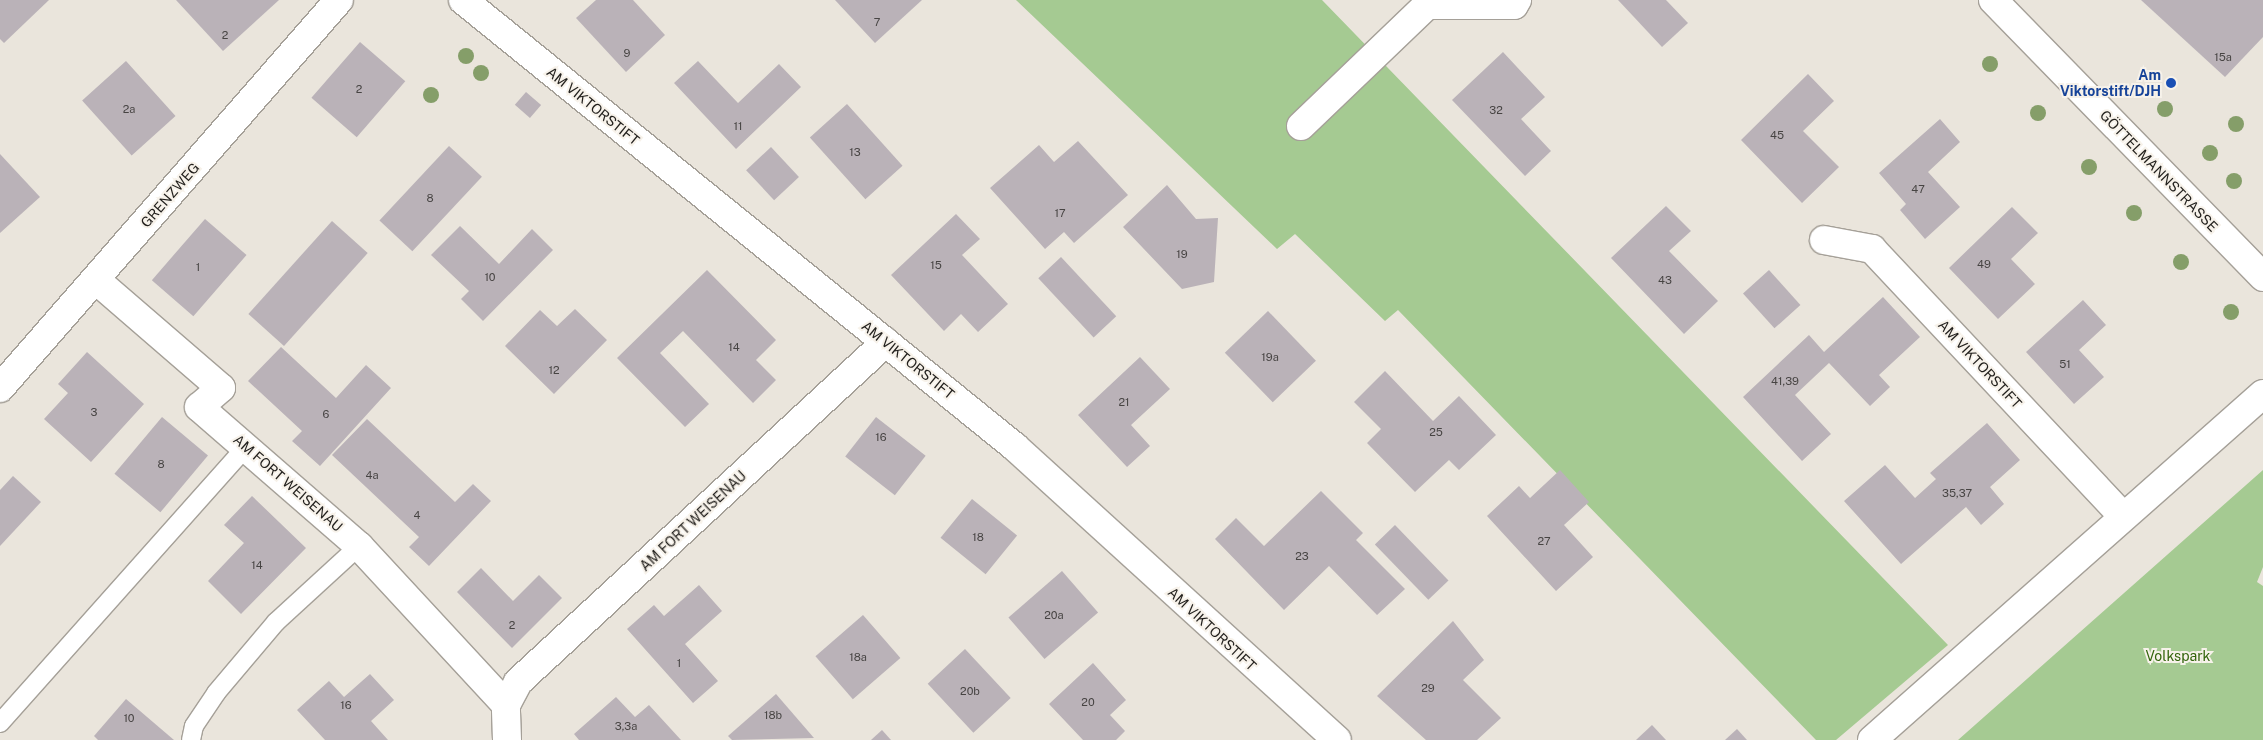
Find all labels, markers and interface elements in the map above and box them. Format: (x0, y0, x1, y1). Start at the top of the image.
house number: 7 (874, 15, 880, 29)
house number: 2 (222, 28, 228, 42)
house number: 9 (624, 46, 630, 60)
house number: 15a (2214, 50, 2232, 64)
street label: AM VIKTORSTIFT (543, 63, 643, 149)
place label: Am Viktorstift/DJH (2060, 67, 2161, 100)
marker: Am Viktorstift/DJH (2165, 77, 2177, 89)
house number: 2 (356, 82, 362, 96)
house number: 2a (123, 102, 135, 116)
house number: 32 (1489, 103, 1503, 117)
street label: GÖTTELMANNSTRASSE (2097, 107, 2221, 235)
house number: 11 (734, 119, 742, 133)
house number: 45 (1770, 128, 1784, 142)
house number: 13 (849, 145, 861, 159)
street label: GRENZWEG (137, 159, 203, 231)
house number: 47 (1911, 182, 1925, 196)
house number: 8 (426, 191, 434, 205)
house number: 17 (1054, 206, 1066, 220)
house number: 19 (1176, 247, 1188, 261)
house number: 49 (1977, 257, 1991, 271)
house number: 15 (930, 258, 942, 272)
house number: 1 (196, 260, 200, 274)
house number: 10 (484, 270, 496, 284)
house number: 43 (1658, 273, 1672, 287)
street label: AM VIKTORSTIFT (1935, 316, 2025, 412)
street label: AM VIKTORSTIFT (858, 317, 958, 403)
house number: 14 (728, 340, 740, 354)
house number: 19a (1261, 350, 1279, 364)
house number: 51 (2059, 357, 2071, 371)
house number: 12 (548, 363, 560, 377)
house number: 41,39 (1771, 374, 1799, 388)
house number: 21 (1118, 395, 1130, 409)
house number: 3 (91, 405, 97, 419)
house number: 6 (323, 407, 329, 421)
house number: 25 (1429, 425, 1443, 439)
house number: 16 (875, 430, 887, 444)
street label: AM FORT WEISENAU (230, 431, 346, 535)
house number: 8 (157, 457, 165, 471)
street label: AM FORT WEISENAU (636, 467, 750, 575)
house number: 4a (366, 468, 378, 482)
house number: 35,37 (1942, 486, 1972, 500)
house number: 4 (414, 508, 420, 522)
house number: 18 (972, 530, 984, 544)
house number: 27 (1537, 534, 1551, 548)
house number: 23 (1295, 549, 1309, 563)
house number: 14 (251, 558, 263, 572)
street label: AM VIKTORSTIFT (1164, 584, 1260, 674)
house number: 20a (1044, 608, 1064, 622)
house number: 2 (509, 618, 515, 632)
park label: Volkspark (2146, 648, 2210, 664)
house number: 18a (849, 650, 867, 664)
house number: 1 (677, 656, 681, 670)
house number: 29 (1421, 681, 1435, 695)
house number: 20b (960, 684, 980, 698)
house number: 20 (1081, 695, 1095, 709)
house number: 16 (340, 698, 352, 712)
house number: 18b (764, 708, 782, 722)
house number: 10 (123, 711, 135, 725)
house number: 3,3a (615, 719, 637, 733)

